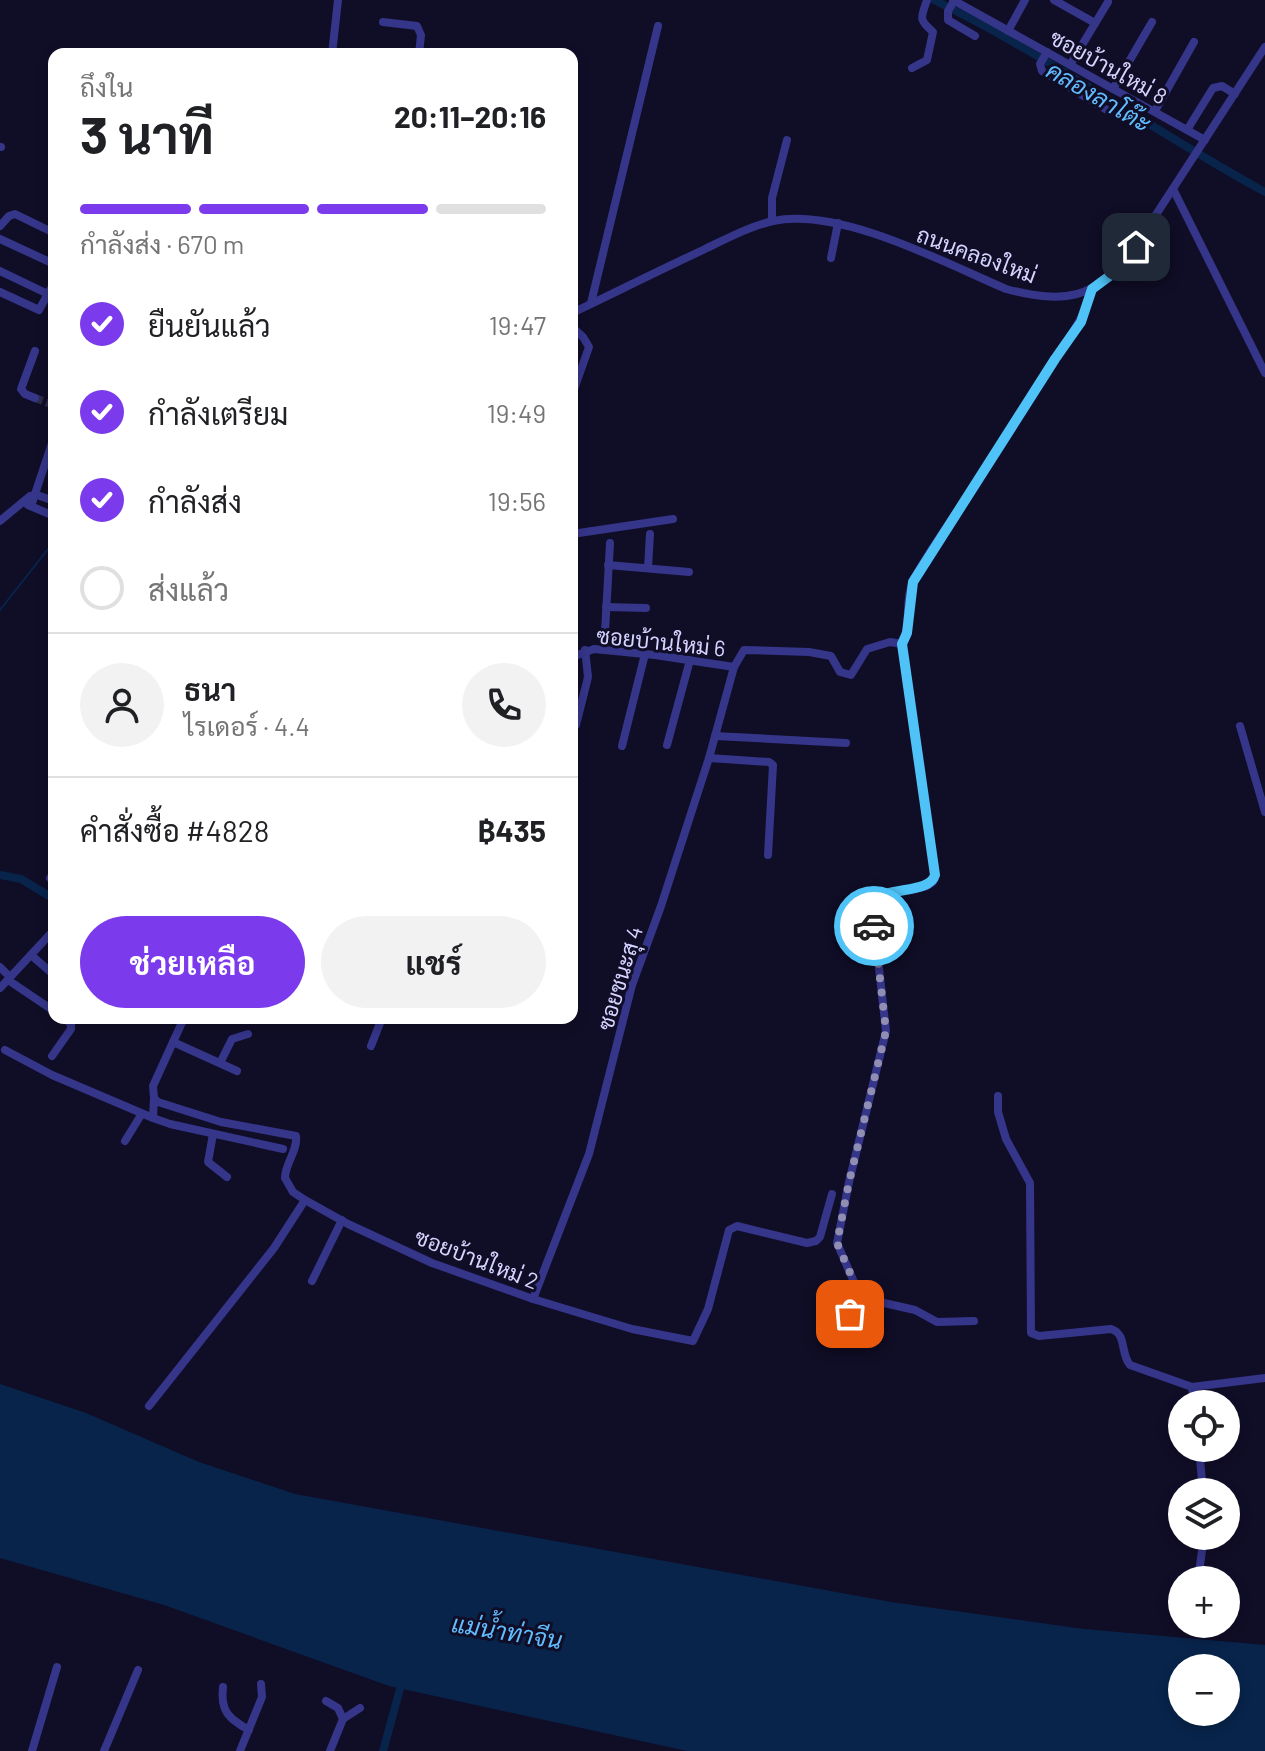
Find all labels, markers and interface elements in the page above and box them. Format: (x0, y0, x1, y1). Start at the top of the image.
street label: ซอยบ้านใหม่ 8 (1046, 23, 1172, 109)
water label: คลองลาโต๊ะ (1042, 55, 1156, 138)
text: ถึงใน (80, 71, 133, 102)
text: 20:11–20:16 (394, 98, 546, 134)
text: 3 นาที (80, 102, 214, 164)
pin (1102, 213, 1170, 281)
street label: ถนนคลองใหม่ (914, 220, 1040, 288)
icon: home (1114, 225, 1158, 269)
text: กำลังส่ง · 670 m (80, 228, 244, 259)
icon: check (80, 302, 124, 346)
text: ยืนยันแล้ว (148, 307, 271, 343)
text: 19:47 (489, 309, 546, 340)
icon: check (80, 390, 124, 434)
text: กำลังเตรียม (148, 395, 288, 431)
text: 19:49 (487, 397, 546, 428)
icon: check (80, 478, 124, 522)
text: กำลังส่ง (148, 483, 242, 519)
text: 19:56 (488, 485, 546, 516)
text: ส่งแล้ว (148, 571, 229, 607)
street label: ซอยบ้านใหม่ 6 (595, 621, 727, 661)
button: person (80, 663, 164, 747)
button: phone (462, 663, 546, 747)
text: ธนา (184, 671, 236, 707)
text: ไรเดอร์ · 4.4 (184, 710, 310, 741)
text: คำสั่งซื้อ #4828 (80, 812, 269, 848)
text: ฿435 (477, 812, 546, 848)
courier (834, 886, 914, 966)
icon: car (852, 904, 896, 948)
button: ช่วยเหลือ (80, 916, 305, 1008)
button: แชร์ (321, 916, 546, 1008)
street label: ซอยชนะสุ 4 (591, 923, 651, 1034)
street label: ซอยบ้านใหม่ 2 (412, 1223, 542, 1293)
pin (816, 1280, 884, 1348)
icon: bag (828, 1292, 872, 1336)
map controls (1168, 1390, 1240, 1726)
button: locate (1168, 1390, 1240, 1462)
button: layers (1168, 1478, 1240, 1550)
button: + (1168, 1566, 1240, 1638)
water label: แม่น้ำท่าจีน (450, 1604, 565, 1654)
button: − (1168, 1654, 1240, 1726)

